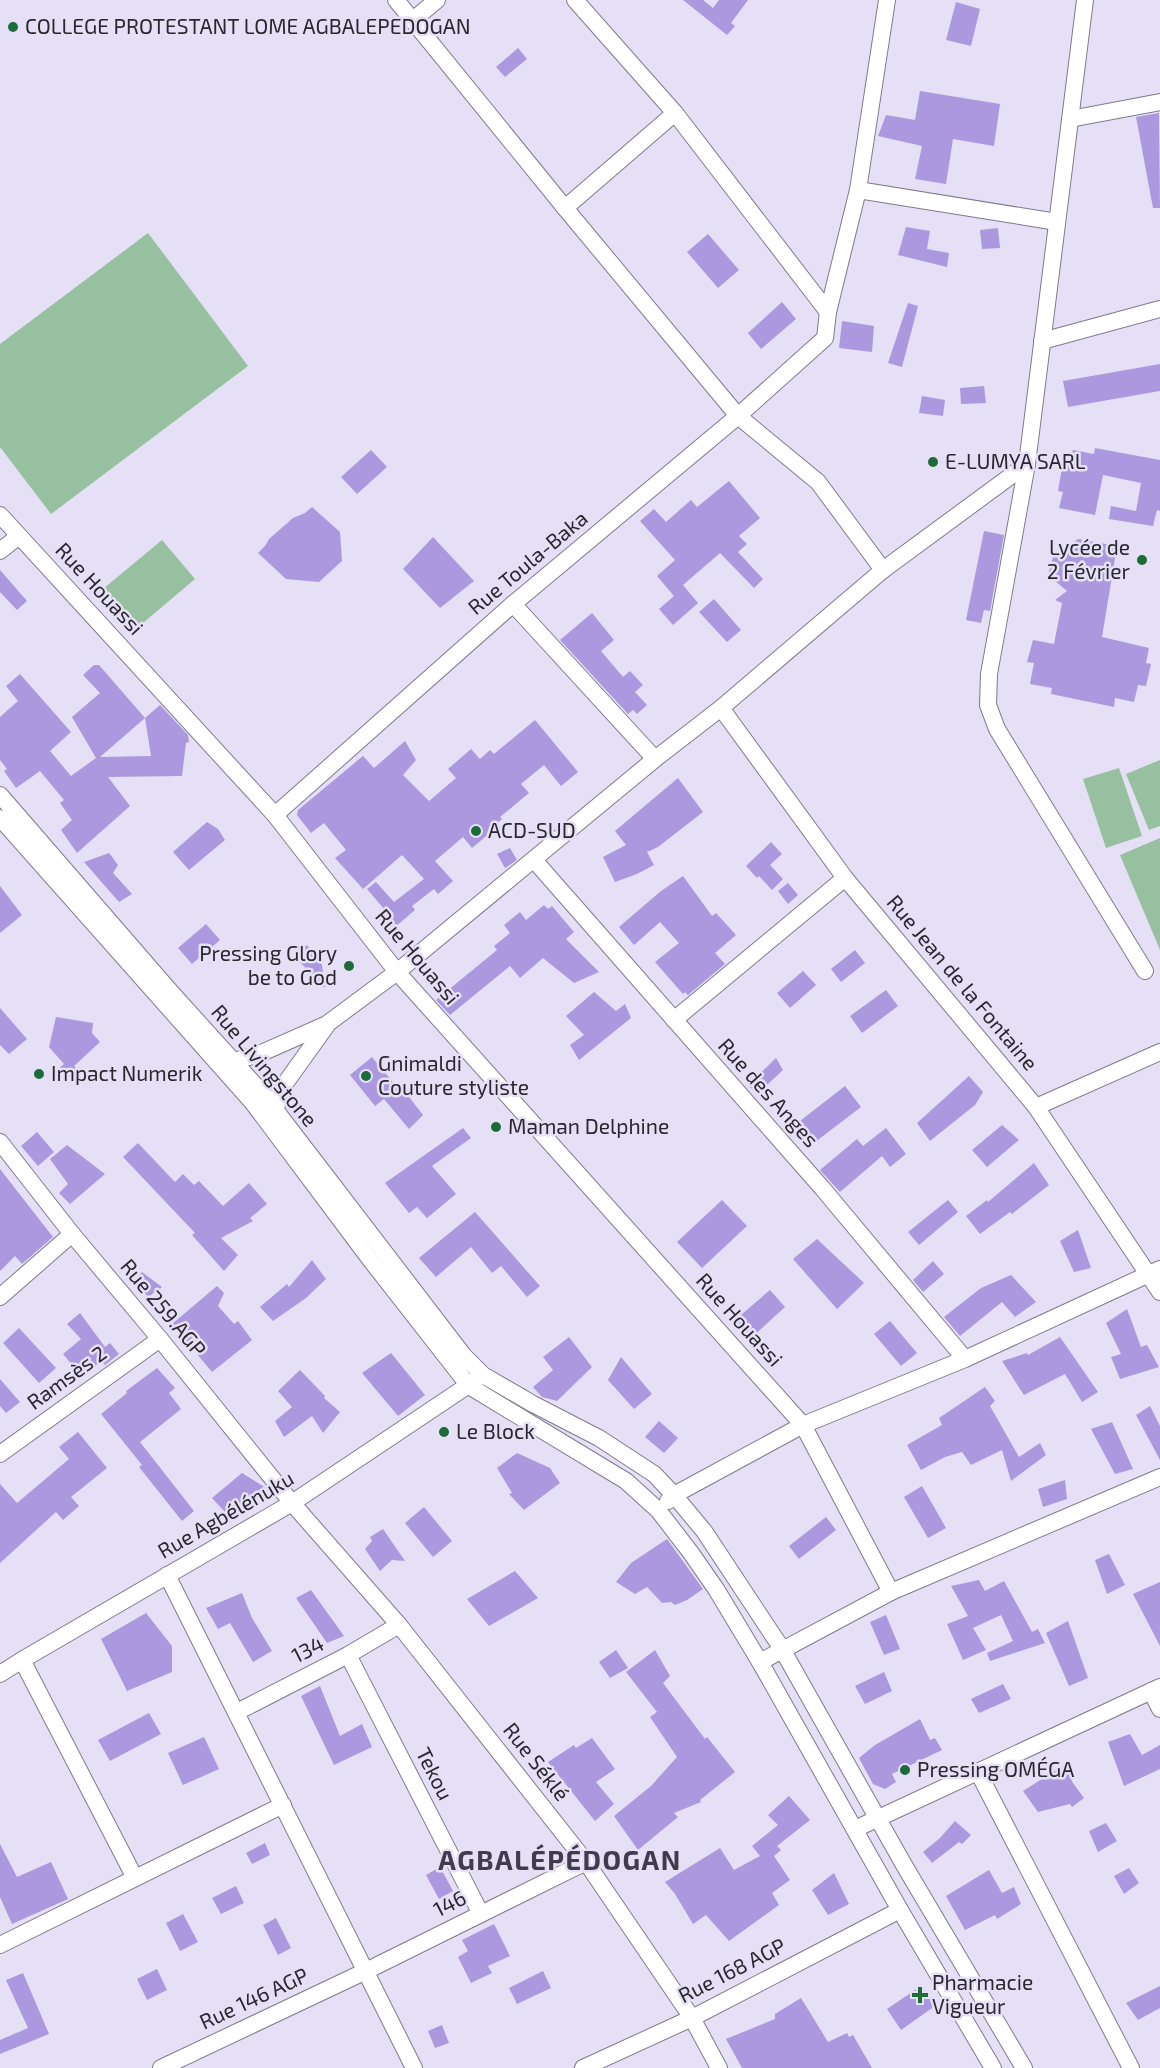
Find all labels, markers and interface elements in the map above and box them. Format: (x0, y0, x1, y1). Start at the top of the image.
place label: COLLEGE PROTESTANT LOME AGBALEPEDOGAN (25, 13, 471, 38)
marker: COLLEGE PROTESTANT LOME AGBALEPEDOGAN (6, 20, 20, 34)
place label: E-LUMYA SARL (945, 448, 1086, 473)
marker: E-LUMYA SARL (926, 455, 940, 469)
street label: Rue Toula-Baka (462, 505, 592, 619)
place label: Lycée de 2 Février (1047, 534, 1131, 583)
street label: Rue Houassi (51, 537, 149, 639)
marker: Lycée de 2 Février (1135, 553, 1149, 567)
place label: ACD-SUD (488, 817, 576, 842)
marker: ACD-SUD (469, 824, 483, 838)
street label: Rue Jean de la Fontaine (883, 889, 1044, 1075)
street label: Rue Houassi (371, 903, 465, 1009)
place label: Pressing Glory be to God (199, 940, 337, 989)
marker: Pressing Glory be to God (342, 959, 356, 973)
street label: Rue Livingstone (207, 999, 323, 1131)
street label: Rue des Anges (714, 1032, 825, 1152)
place label: Gnimaldi Couture styliste (378, 1050, 529, 1099)
place label: Impact Numerik (51, 1060, 203, 1085)
marker: Impact Numerik (32, 1067, 46, 1081)
marker: Gnimaldi Couture styliste (359, 1069, 373, 1083)
place label: Maman Delphine (508, 1113, 669, 1138)
marker: Maman Delphine (489, 1120, 503, 1134)
street label: Rue 259.AGP (116, 1253, 212, 1361)
street label: Rue Houassi (692, 1267, 789, 1371)
street label: Ramsès 2 (22, 1340, 111, 1414)
place label: Le Block (456, 1418, 535, 1443)
marker: Le Block (437, 1425, 451, 1439)
street label: Rue Agbélénuku (153, 1465, 298, 1563)
street label: 134 (287, 1630, 328, 1667)
street label: Rue Séklé (499, 1717, 575, 1805)
street label: Tekou (412, 1743, 459, 1804)
place label: Pressing OMÉGA (917, 1756, 1074, 1781)
marker: Pressing OMÉGA (898, 1763, 912, 1777)
district label: AGBALÉPÉDOGAN (438, 1843, 682, 1875)
street label: 146 (429, 1884, 470, 1921)
street label: Rue 168 AGP (674, 1932, 789, 2007)
street label: Rue 146 AGP (195, 1962, 312, 2034)
place label: Pharmacie Vigueur (932, 1969, 1033, 2018)
marker: Pharmacie Vigueur (913, 1988, 927, 2002)

